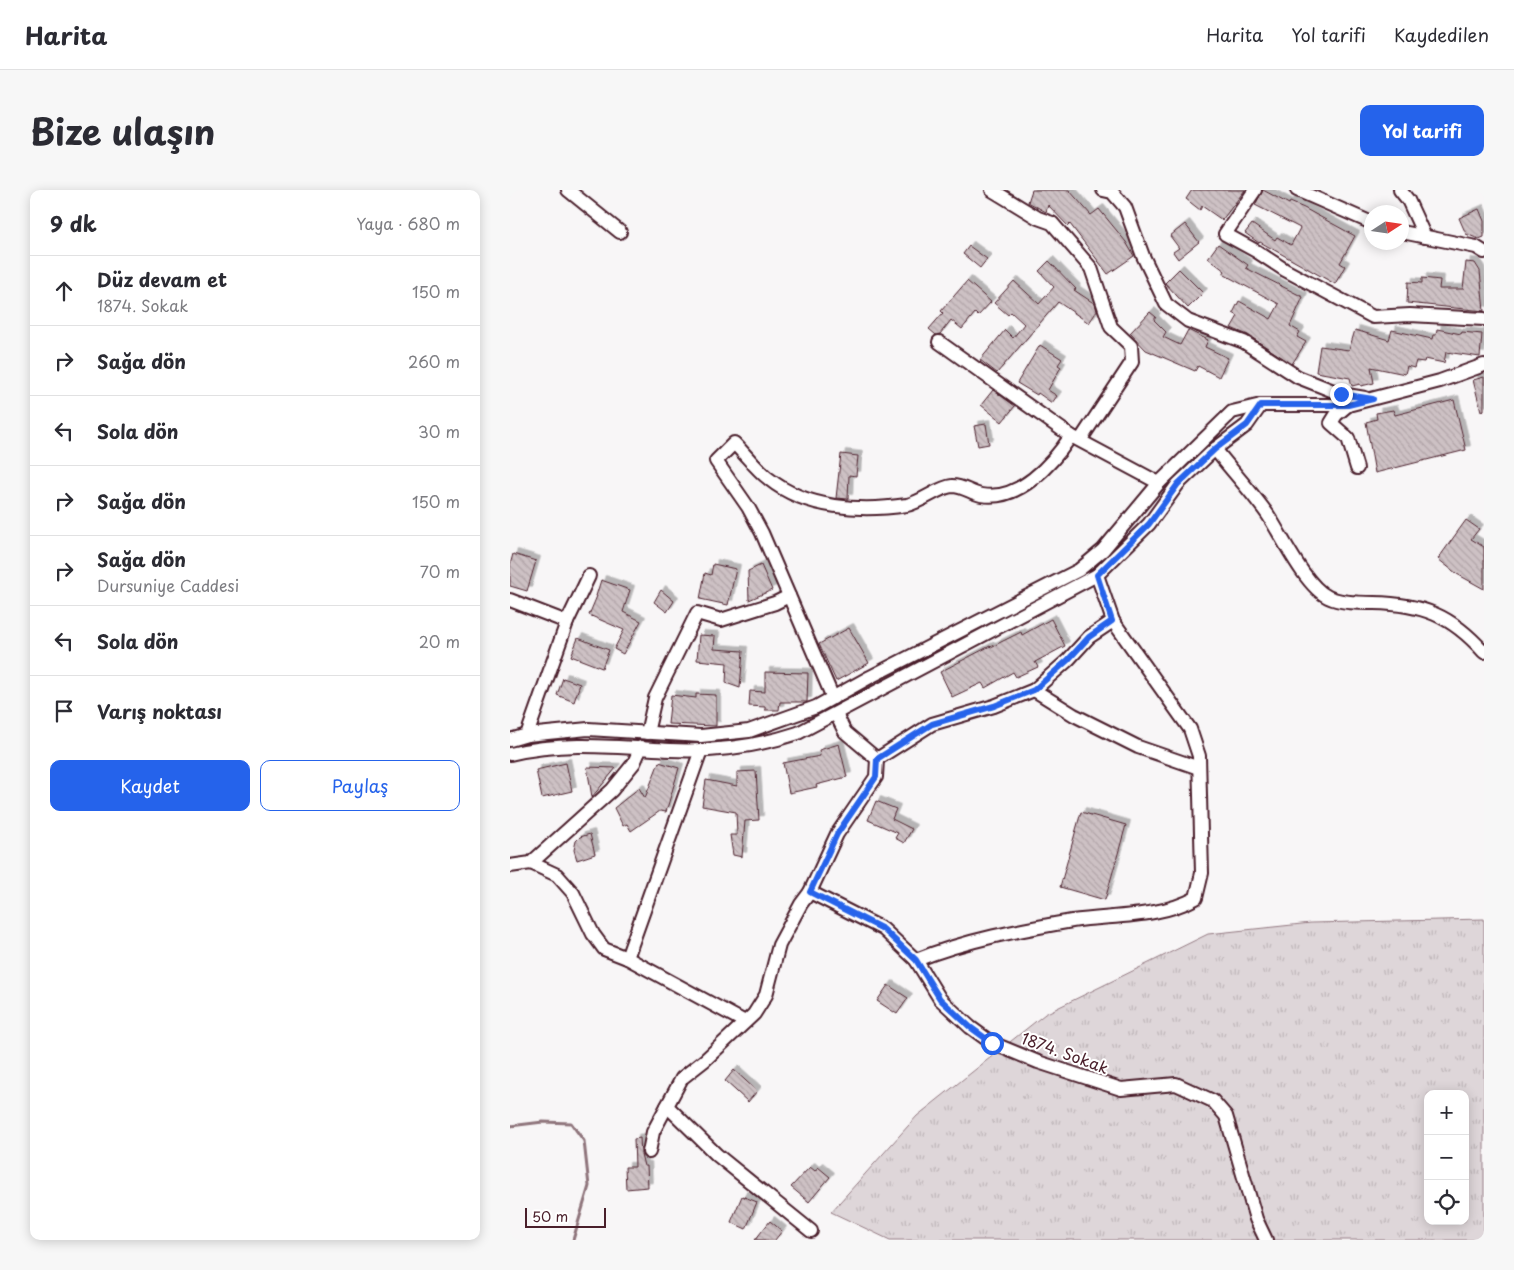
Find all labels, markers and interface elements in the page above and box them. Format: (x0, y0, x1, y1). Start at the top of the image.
text: Harita (25, 17, 107, 53)
text: Harita (1206, 21, 1263, 48)
text: Yol tarifi (1291, 21, 1366, 48)
text: Kaydedilen (1394, 21, 1489, 48)
text: Bize ulaşın (30, 104, 215, 157)
button: Yol tarifi (1360, 105, 1484, 156)
north arrow (1364, 205, 1409, 250)
text: 9 dk (50, 207, 97, 239)
text: Yaya · 680 m (356, 211, 460, 235)
text: Düz devam et (97, 265, 227, 293)
icon: ahead (50, 277, 78, 305)
text: 150 m (412, 279, 460, 303)
text: 1874. Sokak (97, 293, 188, 317)
icon: right (50, 347, 78, 375)
text: Sağa dön (97, 347, 186, 375)
text: 260 m (408, 349, 460, 373)
route end (1330, 383, 1353, 406)
icon: left (50, 417, 78, 445)
text: Sola dön (97, 417, 178, 445)
text: 30 m (418, 419, 460, 443)
icon: right (50, 487, 78, 515)
text: Sağa dön (97, 487, 186, 515)
text: 150 m (412, 489, 460, 513)
text: Sağa dön (97, 545, 186, 573)
icon: right (50, 557, 78, 585)
text: 70 m (420, 559, 460, 583)
text: Dursuniye Caddesi (97, 573, 239, 597)
icon: left (50, 627, 78, 655)
text: Sola dön (97, 627, 178, 655)
text: 20 m (419, 629, 460, 653)
icon: arrive (50, 697, 78, 725)
text: Varış noktası (97, 697, 222, 725)
button: Kaydet (50, 760, 250, 811)
button: Paylaş (260, 760, 460, 811)
street label: 1874. Sokak (1018, 1025, 1112, 1079)
route start (981, 1032, 1004, 1055)
map controls (1424, 1090, 1469, 1225)
button: + (1424, 1090, 1469, 1135)
button: − (1424, 1135, 1469, 1180)
button: locate (1424, 1180, 1469, 1225)
scale bar (525, 1205, 606, 1228)
text: 50 m (532, 1206, 568, 1227)

